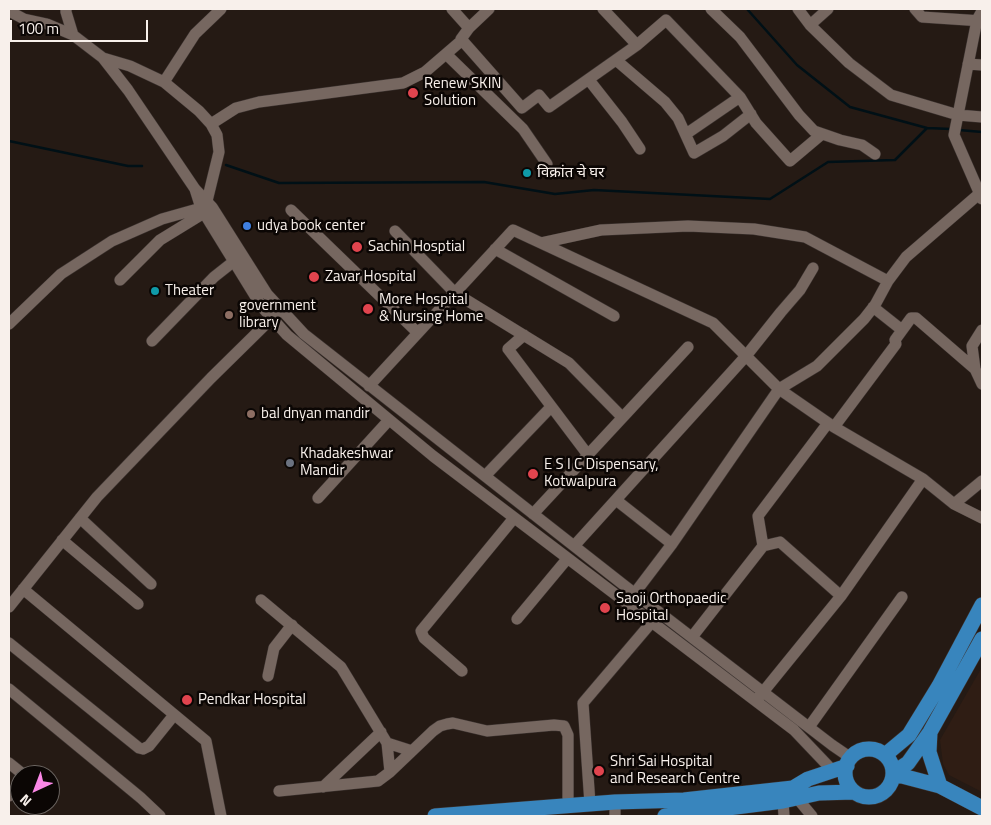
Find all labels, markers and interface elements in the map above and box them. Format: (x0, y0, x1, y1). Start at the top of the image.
scale bar (12, 10, 150, 42)
text: 100 m (18, 17, 59, 40)
place label: Renew SKIN Solution (424, 75, 501, 110)
marker: Renew SKIN Solution (406, 86, 420, 100)
place label: विक्रांत चे घर (537, 164, 604, 182)
marker: विक्रांत चे घर (521, 167, 533, 179)
place label: udya book center (257, 217, 365, 235)
marker: udya book center (241, 220, 253, 232)
place label: Sachin Hosptial (368, 238, 465, 256)
marker: Sachin Hosptial (350, 240, 364, 254)
place label: Zavar Hospital (325, 268, 416, 286)
marker: Zavar Hospital (307, 270, 321, 284)
place label: Theater (165, 282, 214, 300)
marker: Theater (149, 285, 161, 297)
place label: More Hospital & Nursing Home (379, 291, 483, 326)
place label: government library (239, 297, 316, 332)
marker: More Hospital & Nursing Home (361, 302, 375, 316)
marker: government library (223, 309, 235, 321)
place label: bal dnyan mandir (261, 405, 370, 423)
marker: bal dnyan mandir (245, 408, 257, 420)
place label: Khadakeshwar Mandir (300, 445, 393, 480)
place label: E S I C Dispensary, Kotwalpura (544, 456, 659, 491)
marker: Khadakeshwar Mandir (284, 457, 296, 469)
marker: E S I C Dispensary, Kotwalpura (526, 467, 540, 481)
place label: Saoji Orthopaedic Hospital (616, 590, 727, 625)
marker: Saoji Orthopaedic Hospital (598, 601, 612, 615)
place label: Pendkar Hospital (198, 691, 306, 709)
marker: Pendkar Hospital (180, 693, 194, 707)
place label: Shri Sai Hospital and Research Centre (610, 753, 740, 788)
marker: Shri Sai Hospital and Research Centre (592, 764, 606, 778)
north arrow (10, 765, 60, 815)
text: N (14, 790, 36, 812)

